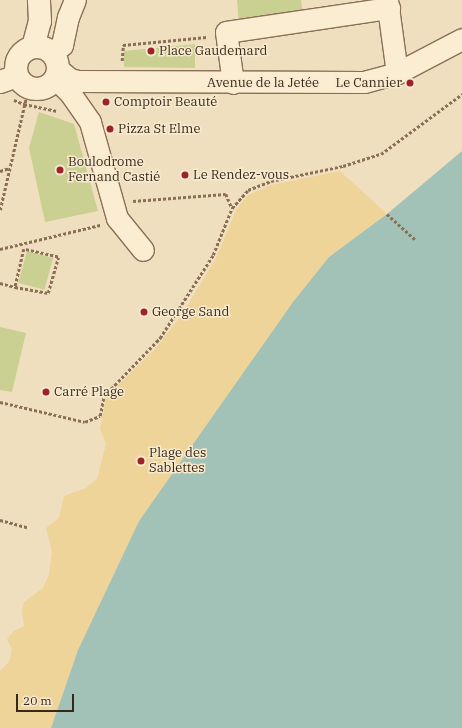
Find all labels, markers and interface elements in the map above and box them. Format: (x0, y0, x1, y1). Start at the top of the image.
place label: Place Gaudemard (159, 43, 267, 59)
marker: Place Gaudemard (146, 46, 156, 56)
street label: Avenue de la Jetée (207, 75, 319, 91)
place label: Le Cannier (335, 75, 402, 91)
marker: Le Cannier (405, 78, 415, 88)
place label: Comptoir Beauté (114, 94, 217, 110)
marker: Comptoir Beauté (101, 97, 111, 107)
place label: Pizza St Elme (118, 121, 200, 137)
marker: Pizza St Elme (105, 124, 115, 134)
place label: Boulodrome Fernand Castié (68, 155, 160, 186)
marker: Boulodrome Fernand Castié (55, 165, 65, 175)
place label: Le Rendez-vous (193, 167, 289, 183)
marker: Le Rendez-vous (180, 170, 190, 180)
place label: George Sand (152, 304, 229, 320)
marker: George Sand (139, 307, 149, 317)
place label: Carré Plage (54, 384, 124, 400)
marker: Carré Plage (41, 387, 51, 397)
place label: Plage des Sablettes (149, 446, 206, 477)
marker: Plage des Sablettes (136, 456, 146, 466)
scale bar (18, 686, 76, 712)
text: 20 m (23, 693, 52, 708)

